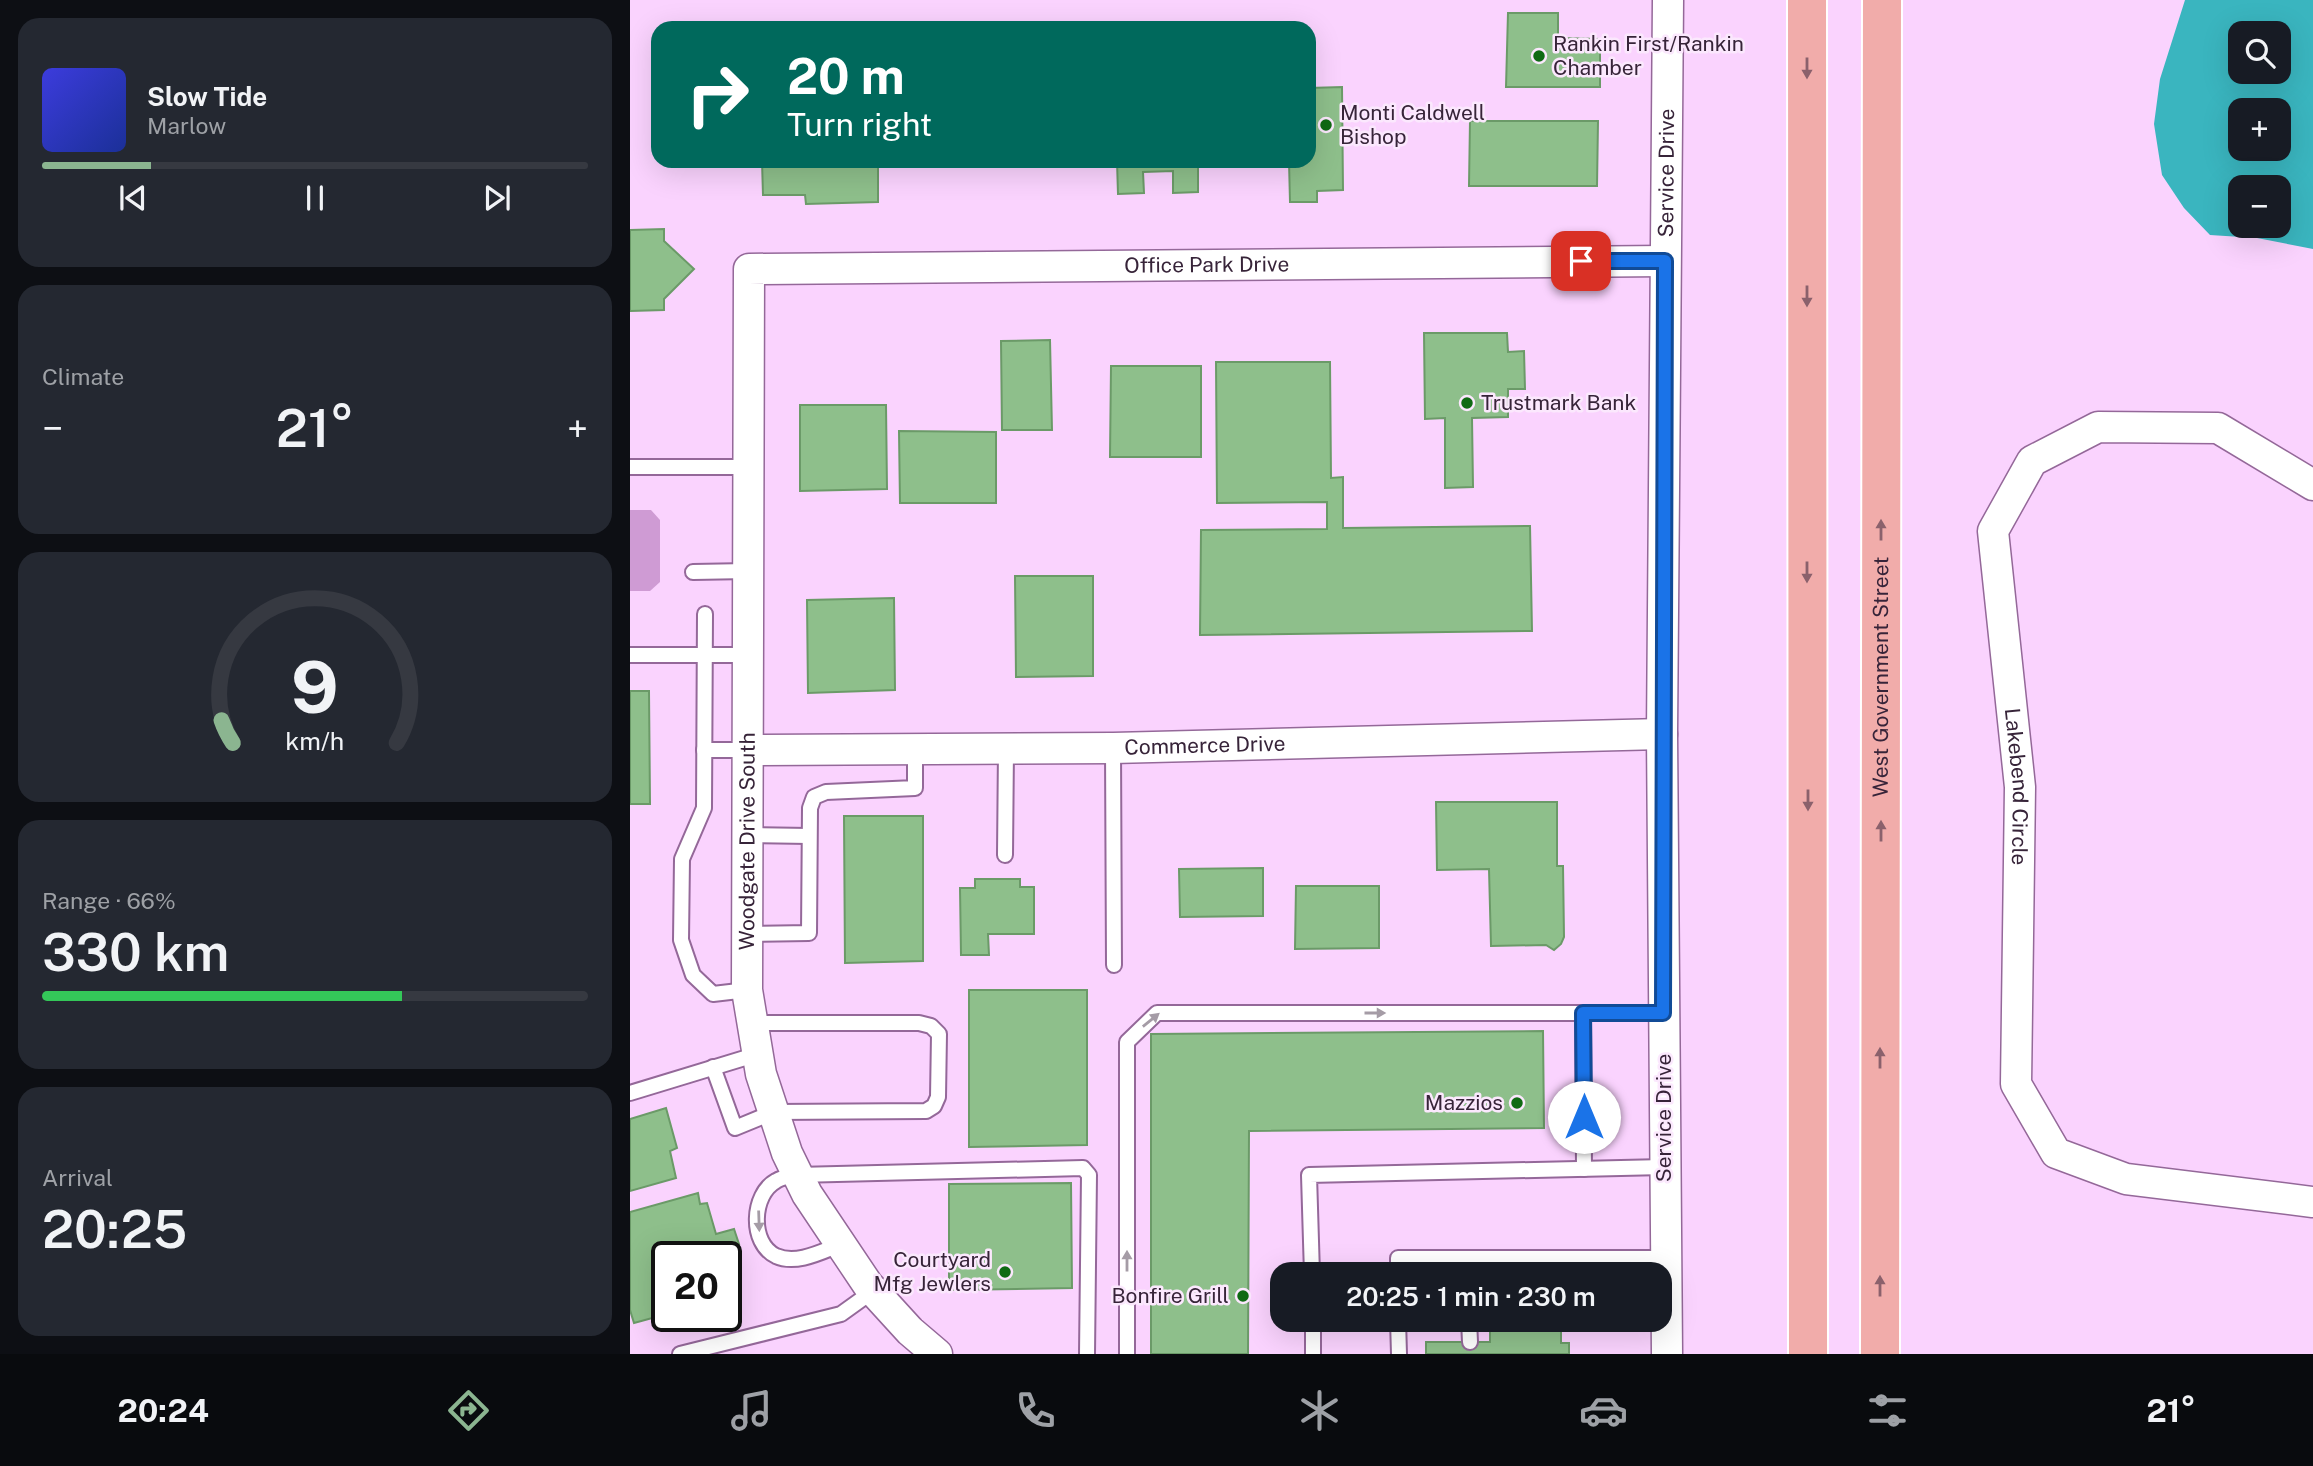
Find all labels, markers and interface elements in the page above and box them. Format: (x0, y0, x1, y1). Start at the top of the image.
map controls (2228, 21, 2291, 238)
button: search (2228, 21, 2291, 84)
place label: Rankin First/Rankin Chamber (1553, 31, 1744, 80)
text: 20 m (787, 47, 905, 105)
marker: Rankin First/Rankin Chamber (1531, 48, 1547, 64)
icon: right (672, 49, 763, 140)
one-way arrow (1801, 57, 1813, 79)
text: Slow Tide (147, 81, 267, 112)
button: + (2228, 98, 2291, 161)
place label: Monti Caldwell Bishop (1340, 100, 1485, 149)
text: Turn right (787, 106, 932, 143)
street label: Service Drive (1653, 109, 1679, 238)
text: Marlow (147, 112, 226, 139)
marker: Monti Caldwell Bishop (1318, 117, 1334, 133)
button: − (2228, 175, 2291, 238)
icon: previous (114, 179, 152, 217)
icon: pause (296, 179, 334, 217)
icon: next (478, 179, 516, 217)
pin (1551, 231, 1611, 291)
icon: arrive (1562, 242, 1600, 280)
street label: Office Park Drive (1124, 251, 1289, 278)
one-way arrow (1801, 285, 1813, 307)
text: Climate (42, 363, 124, 390)
place label: Trustmark Bank (1481, 390, 1636, 415)
marker: Trustmark Bank (1459, 395, 1475, 411)
text: 21° (276, 398, 354, 459)
text: − (42, 406, 63, 451)
text: + (567, 406, 588, 451)
one-way arrow (1875, 519, 1887, 541)
street label: West Government Street (1868, 557, 1893, 797)
one-way arrow (1801, 561, 1813, 583)
text: 9 (291, 644, 339, 729)
street label: Lakebend Circle (2000, 707, 2033, 865)
text: km/h (286, 726, 344, 756)
street label: Commerce Drive (1124, 731, 1286, 760)
street label: Woodgate Drive South (734, 732, 760, 950)
one-way arrow (1802, 789, 1814, 811)
one-way arrow (1875, 820, 1887, 842)
text: Range · 66% (42, 887, 176, 914)
text: 330 km (42, 922, 229, 983)
one-way arrow (1364, 1007, 1386, 1019)
one-way arrow (1141, 1013, 1159, 1028)
one-way arrow (1874, 1047, 1886, 1069)
street label: Service Drive (1651, 1054, 1676, 1182)
position arrow (1547, 1080, 1621, 1154)
place label: Mazzios (1425, 1090, 1503, 1115)
marker: Mazzios (1509, 1095, 1525, 1111)
text: Arrival (42, 1164, 113, 1191)
text: 20:25 (42, 1199, 187, 1260)
one-way arrow (753, 1210, 765, 1232)
speed limit sign: 20 (651, 1241, 742, 1332)
place label: Courtyard Mfg Jewlers (873, 1247, 991, 1296)
one-way arrow (1121, 1250, 1133, 1272)
marker: Courtyard Mfg Jewlers (997, 1264, 1013, 1280)
one-way arrow (1874, 1275, 1886, 1297)
text: 20:25 · 1 min · 230 m (1346, 1281, 1596, 1312)
place label: Bonfire Grill (1111, 1283, 1229, 1308)
marker: Bonfire Grill (1235, 1288, 1251, 1304)
icon: directions (444, 1386, 493, 1435)
icon: music (727, 1386, 776, 1435)
icon: phone (1011, 1386, 1060, 1435)
icon: climate (1295, 1386, 1344, 1435)
icon: car (1579, 1386, 1628, 1435)
icon: filters (1863, 1386, 1912, 1435)
text: 20:24 (117, 1392, 209, 1429)
text: 21° (2146, 1392, 2196, 1429)

